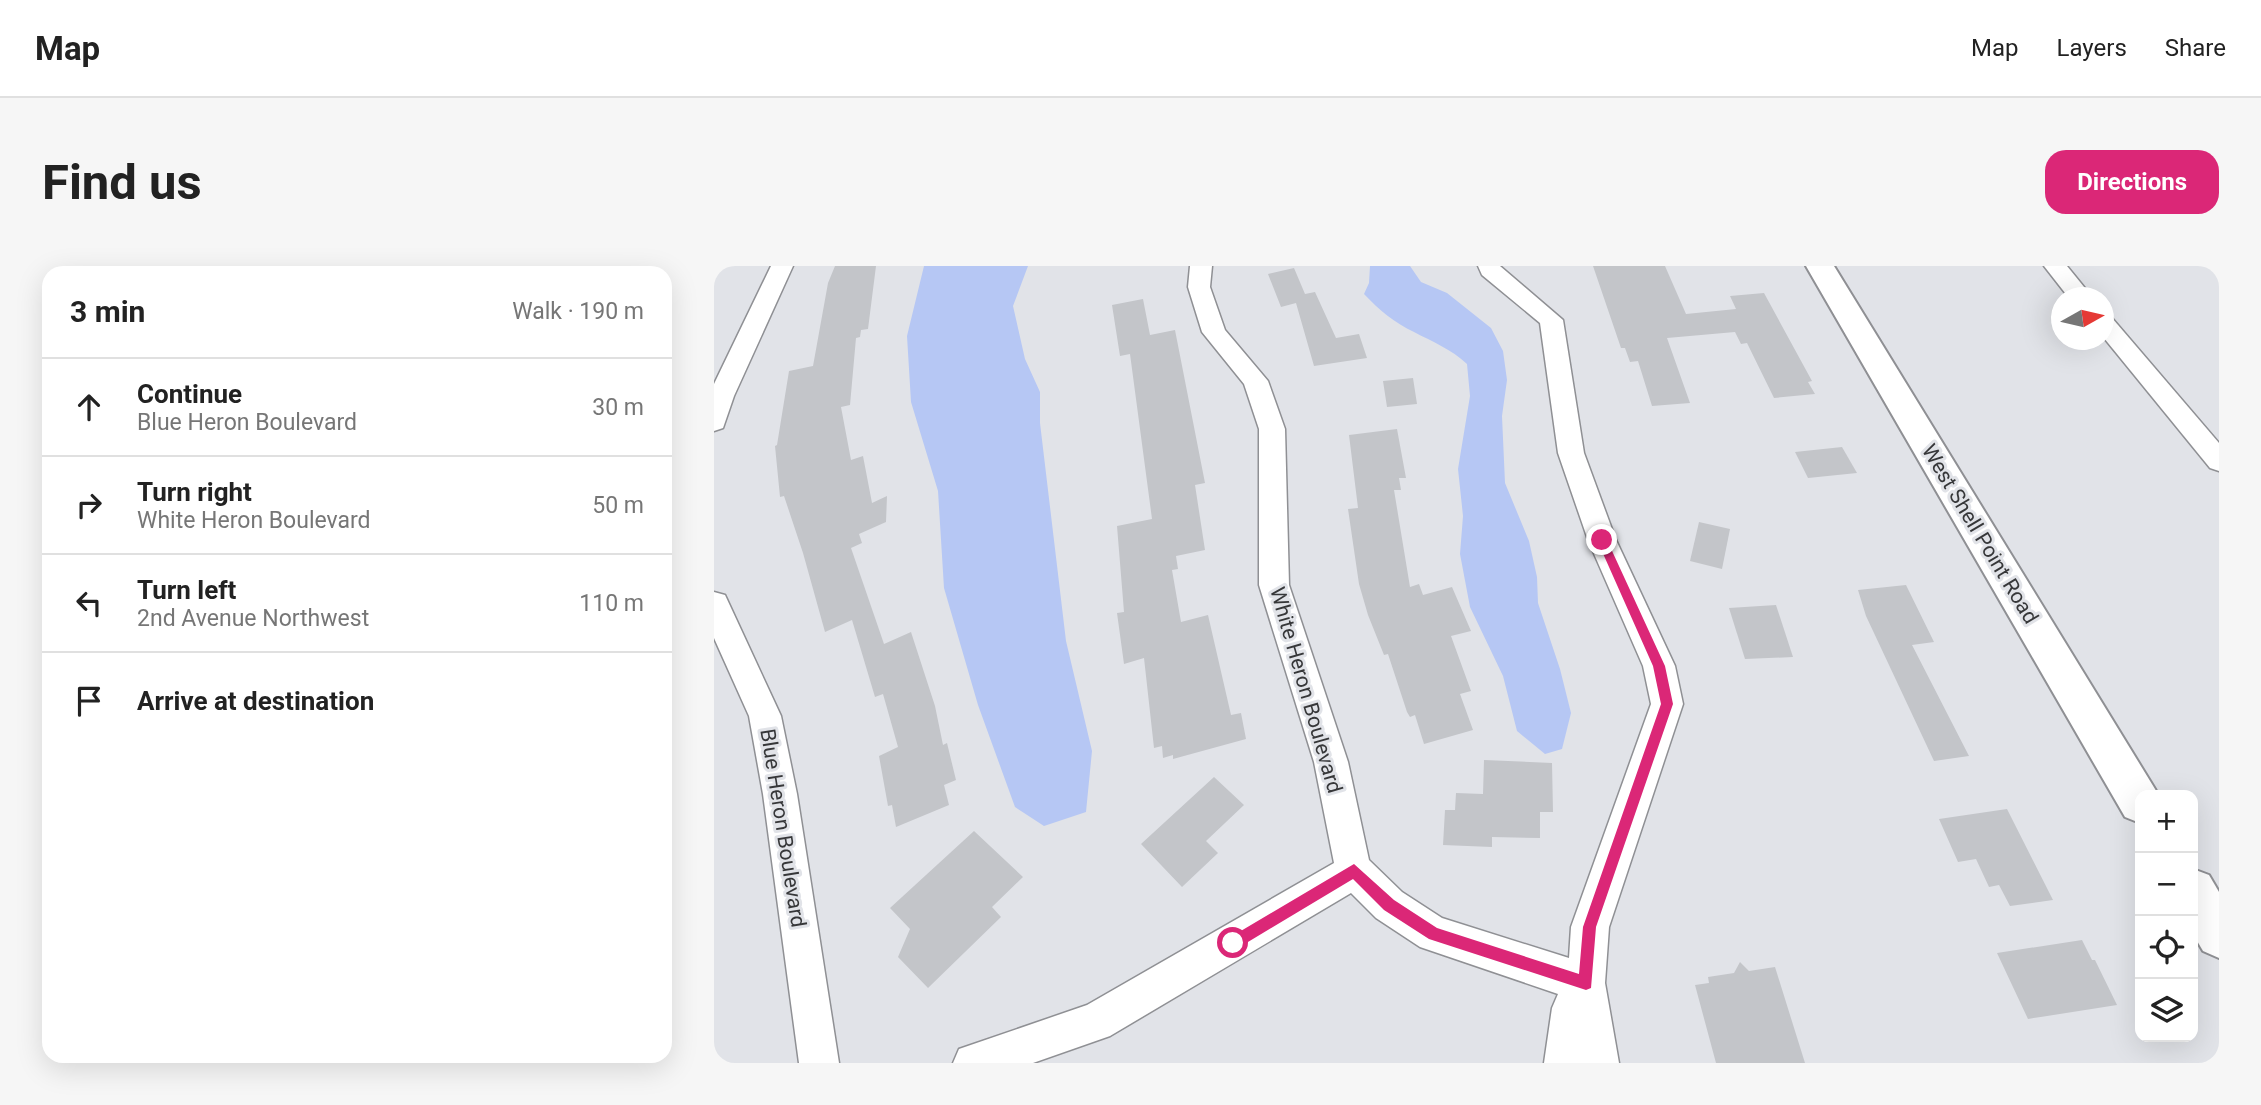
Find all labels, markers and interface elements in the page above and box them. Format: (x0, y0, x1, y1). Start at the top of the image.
text: Map (35, 29, 100, 68)
text: Map (1971, 34, 2019, 62)
text: Layers (2057, 34, 2127, 62)
text: Share (2165, 34, 2226, 62)
button: Directions (2045, 150, 2219, 214)
text: Find us (42, 154, 202, 211)
north arrow (2051, 287, 2114, 350)
text: 3 min (70, 294, 145, 329)
text: Walk · 190 m (512, 298, 644, 325)
text: Continue (137, 379, 242, 409)
icon: ahead (70, 388, 108, 426)
text: 30 m (592, 394, 644, 421)
text: Blue Heron Boulevard (137, 409, 357, 436)
street label: West Shell Point Road (1917, 440, 2043, 628)
text: Turn right (137, 477, 252, 507)
icon: right (70, 486, 108, 524)
text: 50 m (592, 492, 644, 519)
text: White Heron Boulevard (137, 507, 371, 534)
route end (1586, 524, 1617, 555)
text: Turn left (137, 575, 236, 605)
icon: left (70, 584, 108, 622)
street label: White Heron Boulevard (1265, 584, 1347, 796)
text: 110 m (579, 590, 644, 617)
text: 2nd Avenue Northwest (137, 605, 369, 632)
icon: arrive (70, 682, 108, 720)
text: Arrive at destination (137, 686, 374, 716)
street label: Blue Heron Boulevard (755, 727, 811, 929)
map controls (2135, 790, 2198, 1042)
button: + (2135, 790, 2198, 853)
button: − (2135, 853, 2198, 916)
button: locate (2135, 916, 2198, 979)
route start (1217, 927, 1248, 958)
button: layers (2135, 979, 2198, 1042)

